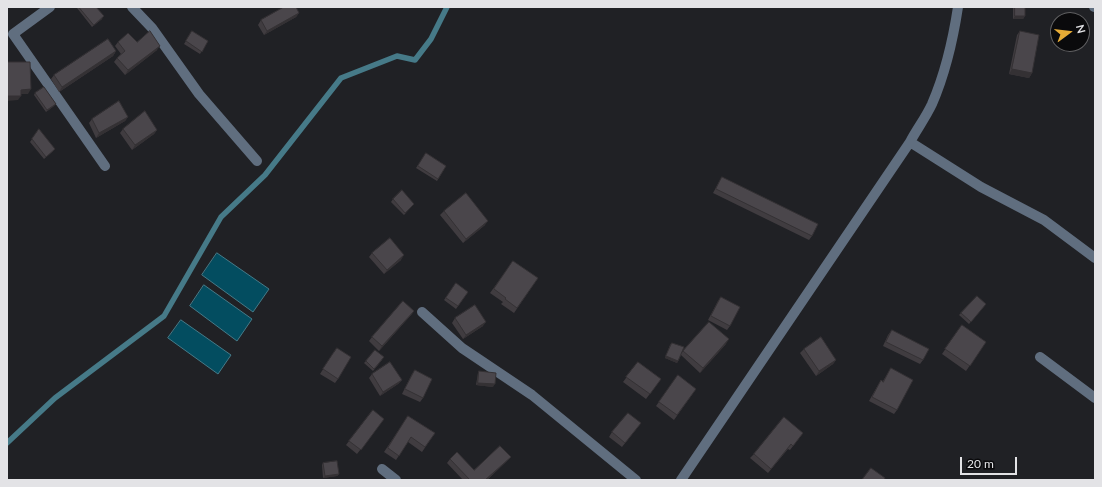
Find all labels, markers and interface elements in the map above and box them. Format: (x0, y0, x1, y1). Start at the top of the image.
north arrow (1050, 12, 1090, 52)
text: N (1074, 23, 1088, 35)
scale bar (962, 449, 1019, 475)
text: 20 m (967, 456, 994, 471)

